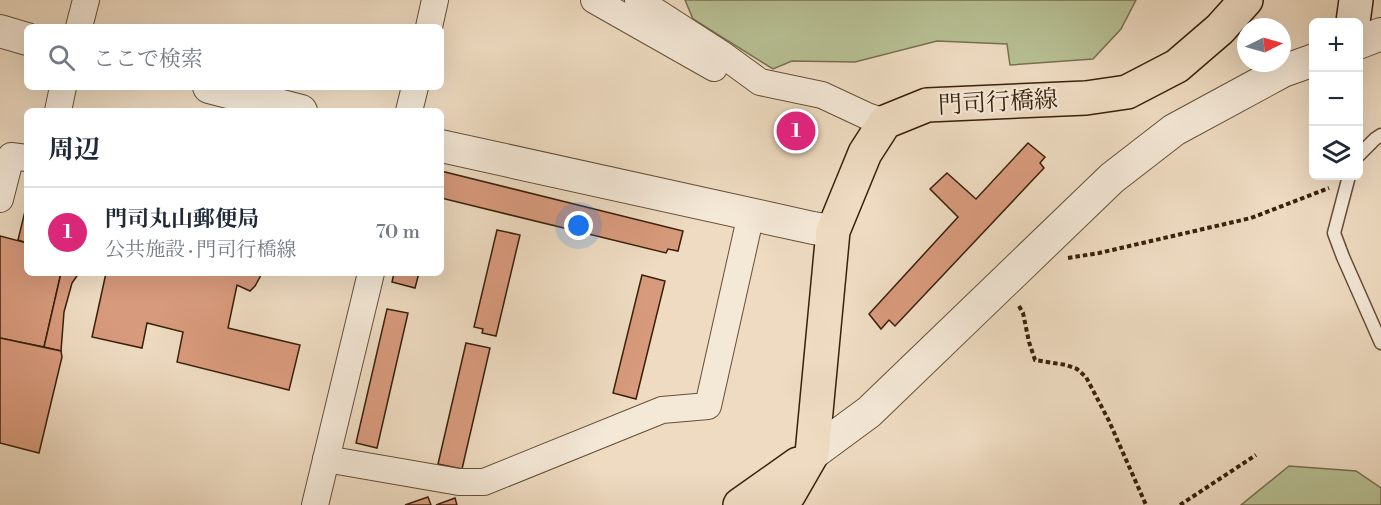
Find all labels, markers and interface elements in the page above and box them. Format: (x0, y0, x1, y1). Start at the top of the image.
north arrow (1237, 18, 1291, 72)
map controls (1309, 18, 1363, 180)
button: + (1309, 18, 1363, 72)
search box (24, 24, 444, 90)
icon: search (45, 41, 78, 74)
text: ここで検索 (93, 46, 203, 73)
button: − (1309, 72, 1363, 126)
street label: 門司行橋線 (937, 85, 1059, 121)
pin: 1 (776, 108, 816, 154)
button: layers (1309, 126, 1363, 180)
text: 周辺 (48, 134, 100, 166)
text: 門司丸山郵便局 (105, 206, 259, 233)
your location (564, 211, 593, 240)
text: 1 (63, 220, 72, 245)
text: 70 m (376, 220, 420, 245)
text: 公共施設 · 門司行橋線 (105, 238, 297, 263)

